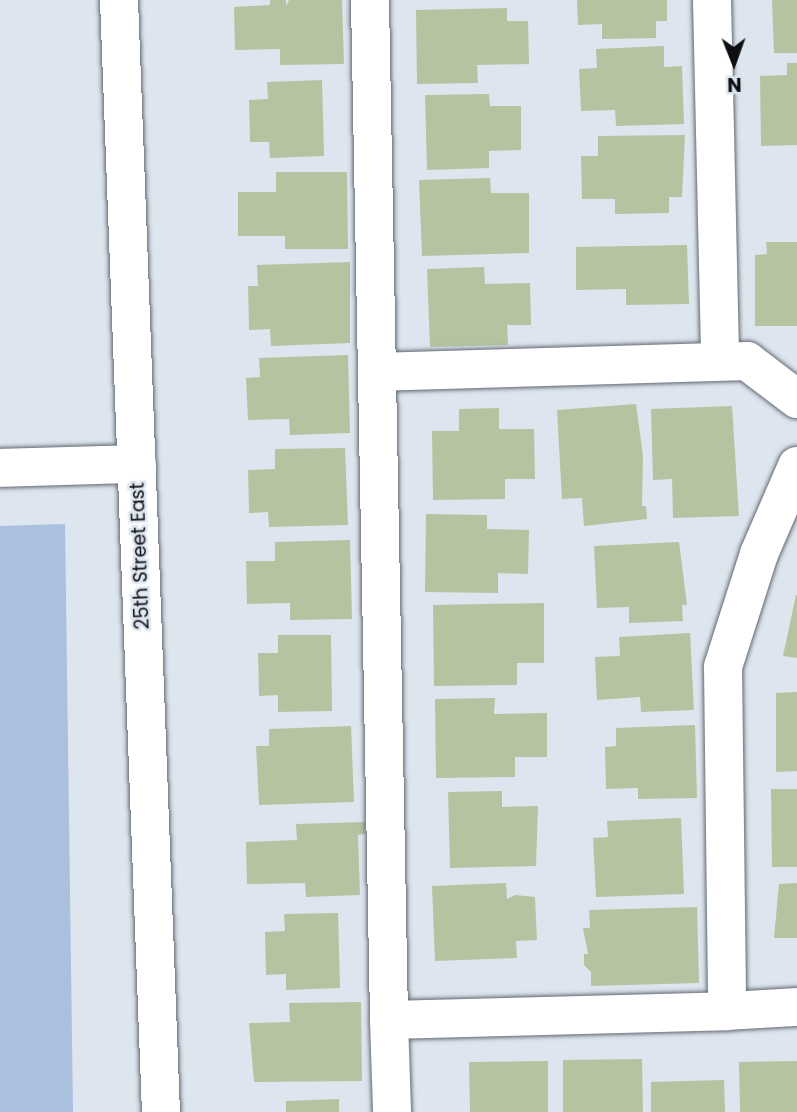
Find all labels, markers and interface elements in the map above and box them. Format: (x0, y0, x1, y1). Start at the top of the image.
north arrow (699, 28, 769, 98)
text: N (727, 71, 742, 98)
street label: 25th Street East (126, 482, 154, 630)

